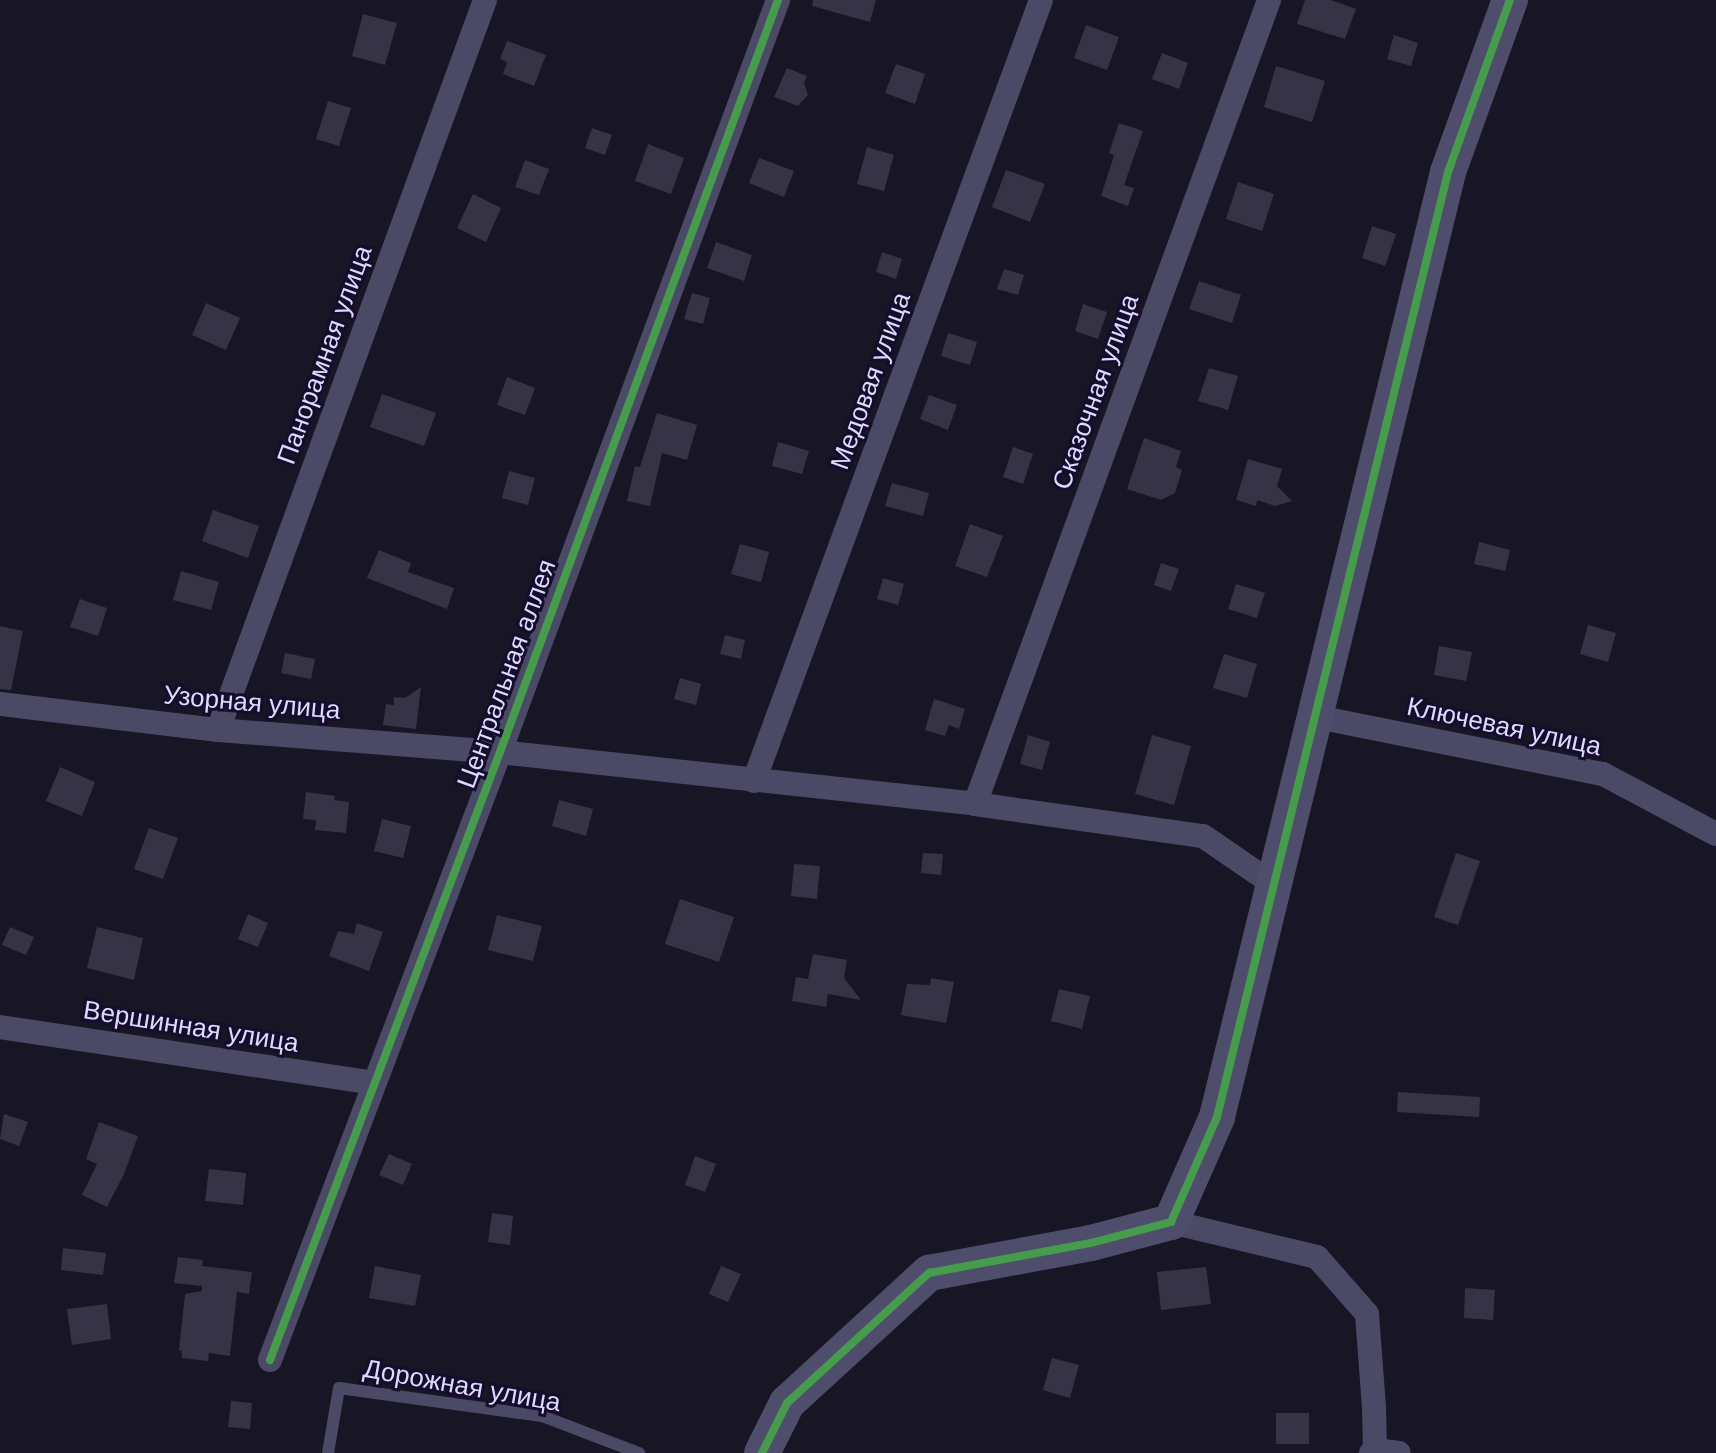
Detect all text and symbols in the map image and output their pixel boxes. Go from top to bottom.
street label: Панорамная улица [271,241,379,469]
street label: Медовая улица [824,288,918,474]
street label: Сказочная улица [1046,290,1146,494]
street label: Центральная аллея [451,555,563,793]
street label: Узорная улица [162,680,342,726]
street label: Ключевая улица [1404,691,1604,763]
street label: Вершинная улица [81,995,301,1059]
street label: Дорожная улица [361,1353,563,1419]

